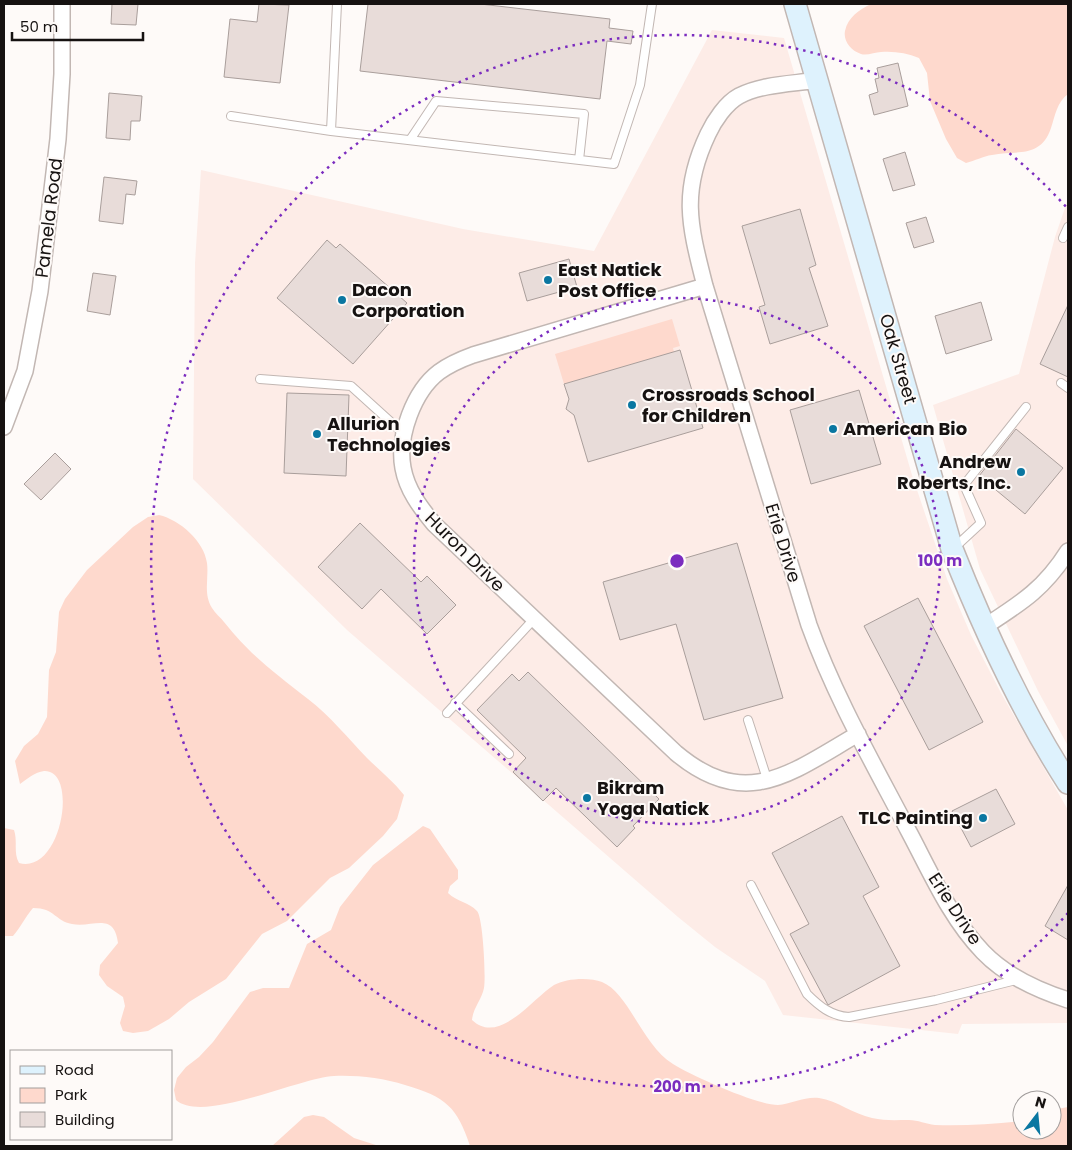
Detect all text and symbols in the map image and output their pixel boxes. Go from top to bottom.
scale bar [12,10,144,42]
text: 50 m [20,16,58,37]
street label: Pamela Road [29,157,68,279]
place label: East Natick Post Office [558,257,662,303]
marker: East Natick Post Office [542,274,554,286]
place label: Dacon Corporation [352,277,465,323]
marker: Dacon Corporation [336,294,348,306]
street label: Oak Street [874,311,923,407]
place label: Crossroads School for Children [642,382,815,428]
marker: Crossroads School for Children [626,399,638,411]
place label: Allurion Technologies [327,411,451,457]
place label: American Bio [843,416,967,441]
marker: American Bio [827,423,839,435]
marker: Allurion Technologies [311,428,323,440]
place label: Andrew Roberts, Inc. [897,449,1011,495]
marker: Andrew Roberts, Inc. [1015,466,1027,478]
street label: Erie Drive [760,500,807,585]
street label: Huron Drive [420,506,511,597]
text: 100 m [918,550,962,571]
centre of rings [668,552,686,570]
place label: Bikram Yoga Natick [597,775,710,821]
marker: Bikram Yoga Natick [581,792,593,804]
place label: TLC Painting [858,805,973,830]
marker: TLC Painting [977,812,989,824]
street label: Erie Drive [923,868,988,950]
legend [10,1050,172,1140]
text: Road [55,1059,94,1080]
text: 200 m [653,1076,701,1097]
text: Park [55,1084,87,1105]
north arrow [1012,1090,1062,1140]
text: N [1033,1091,1048,1114]
text: Building [55,1109,115,1130]

